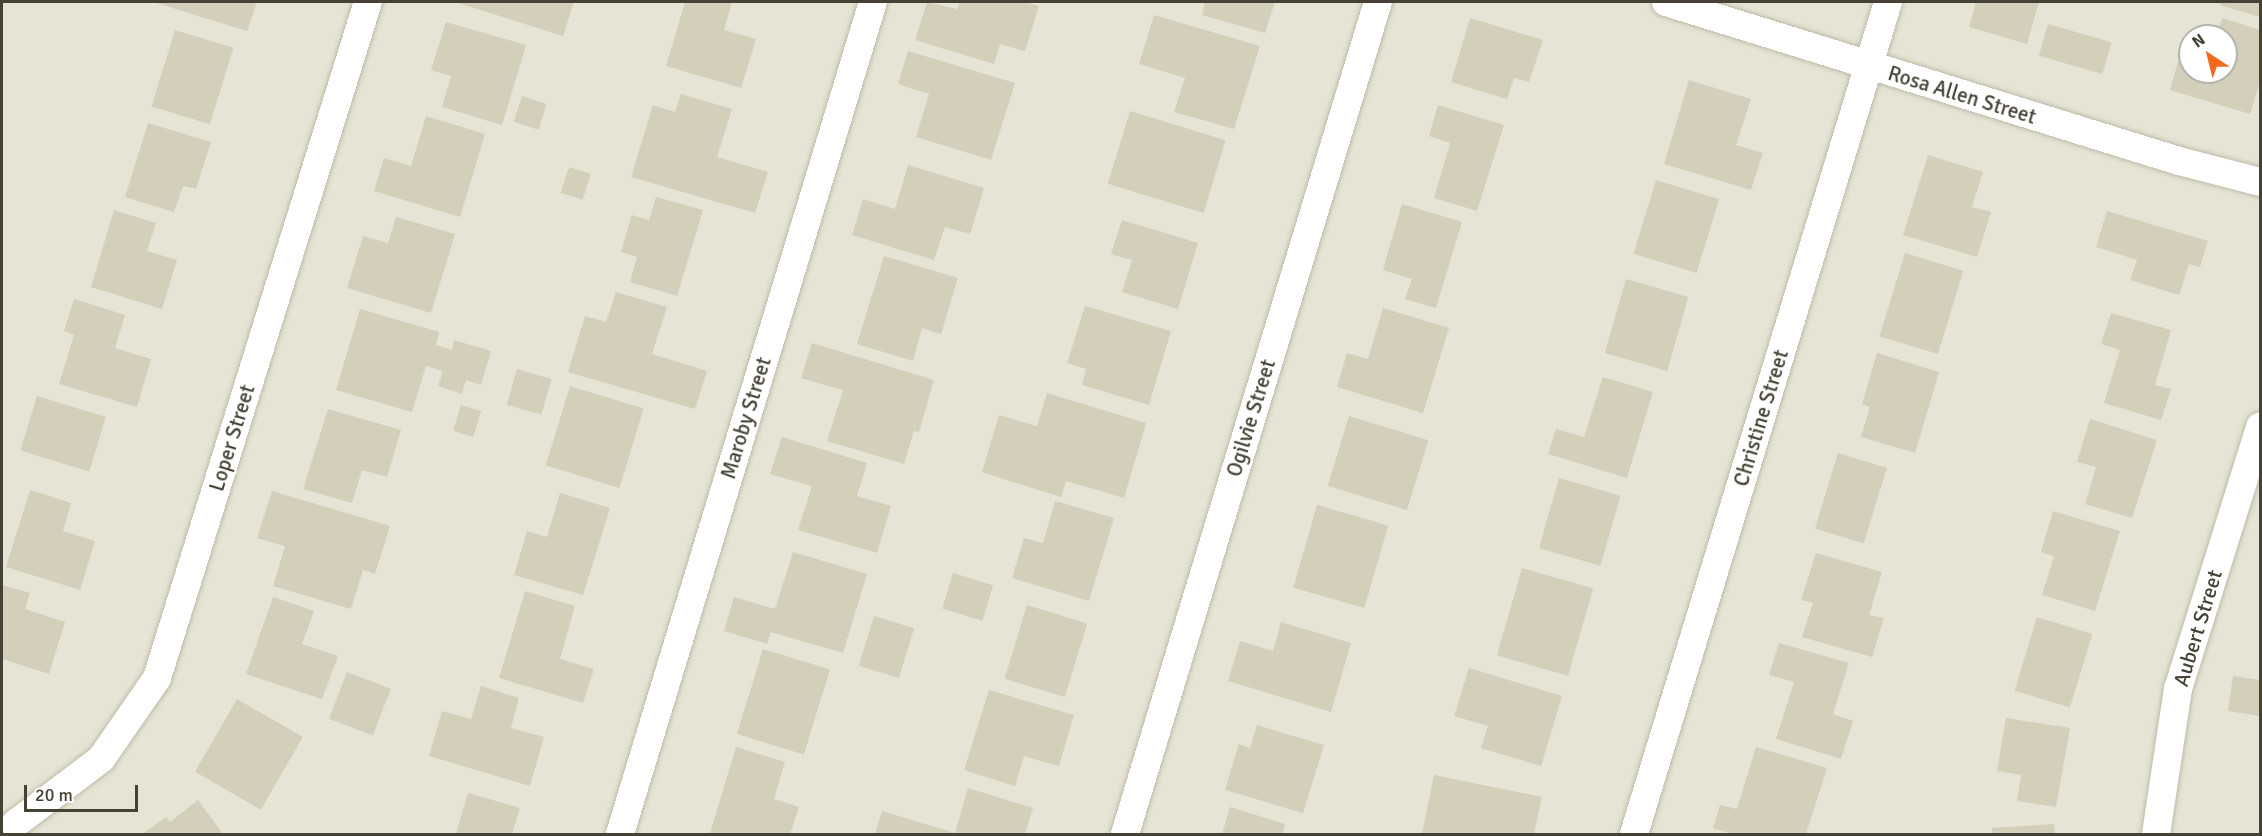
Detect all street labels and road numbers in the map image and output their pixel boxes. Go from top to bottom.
street label: Rosa Allen Street [1885,61,2039,129]
street label: Christine Street [1728,347,1794,489]
street label: Maroby Street [716,354,776,482]
street label: Ogilvie Street [1221,356,1281,480]
street label: Loper Street [204,382,260,494]
street label: Aubert Street [2168,567,2228,689]

